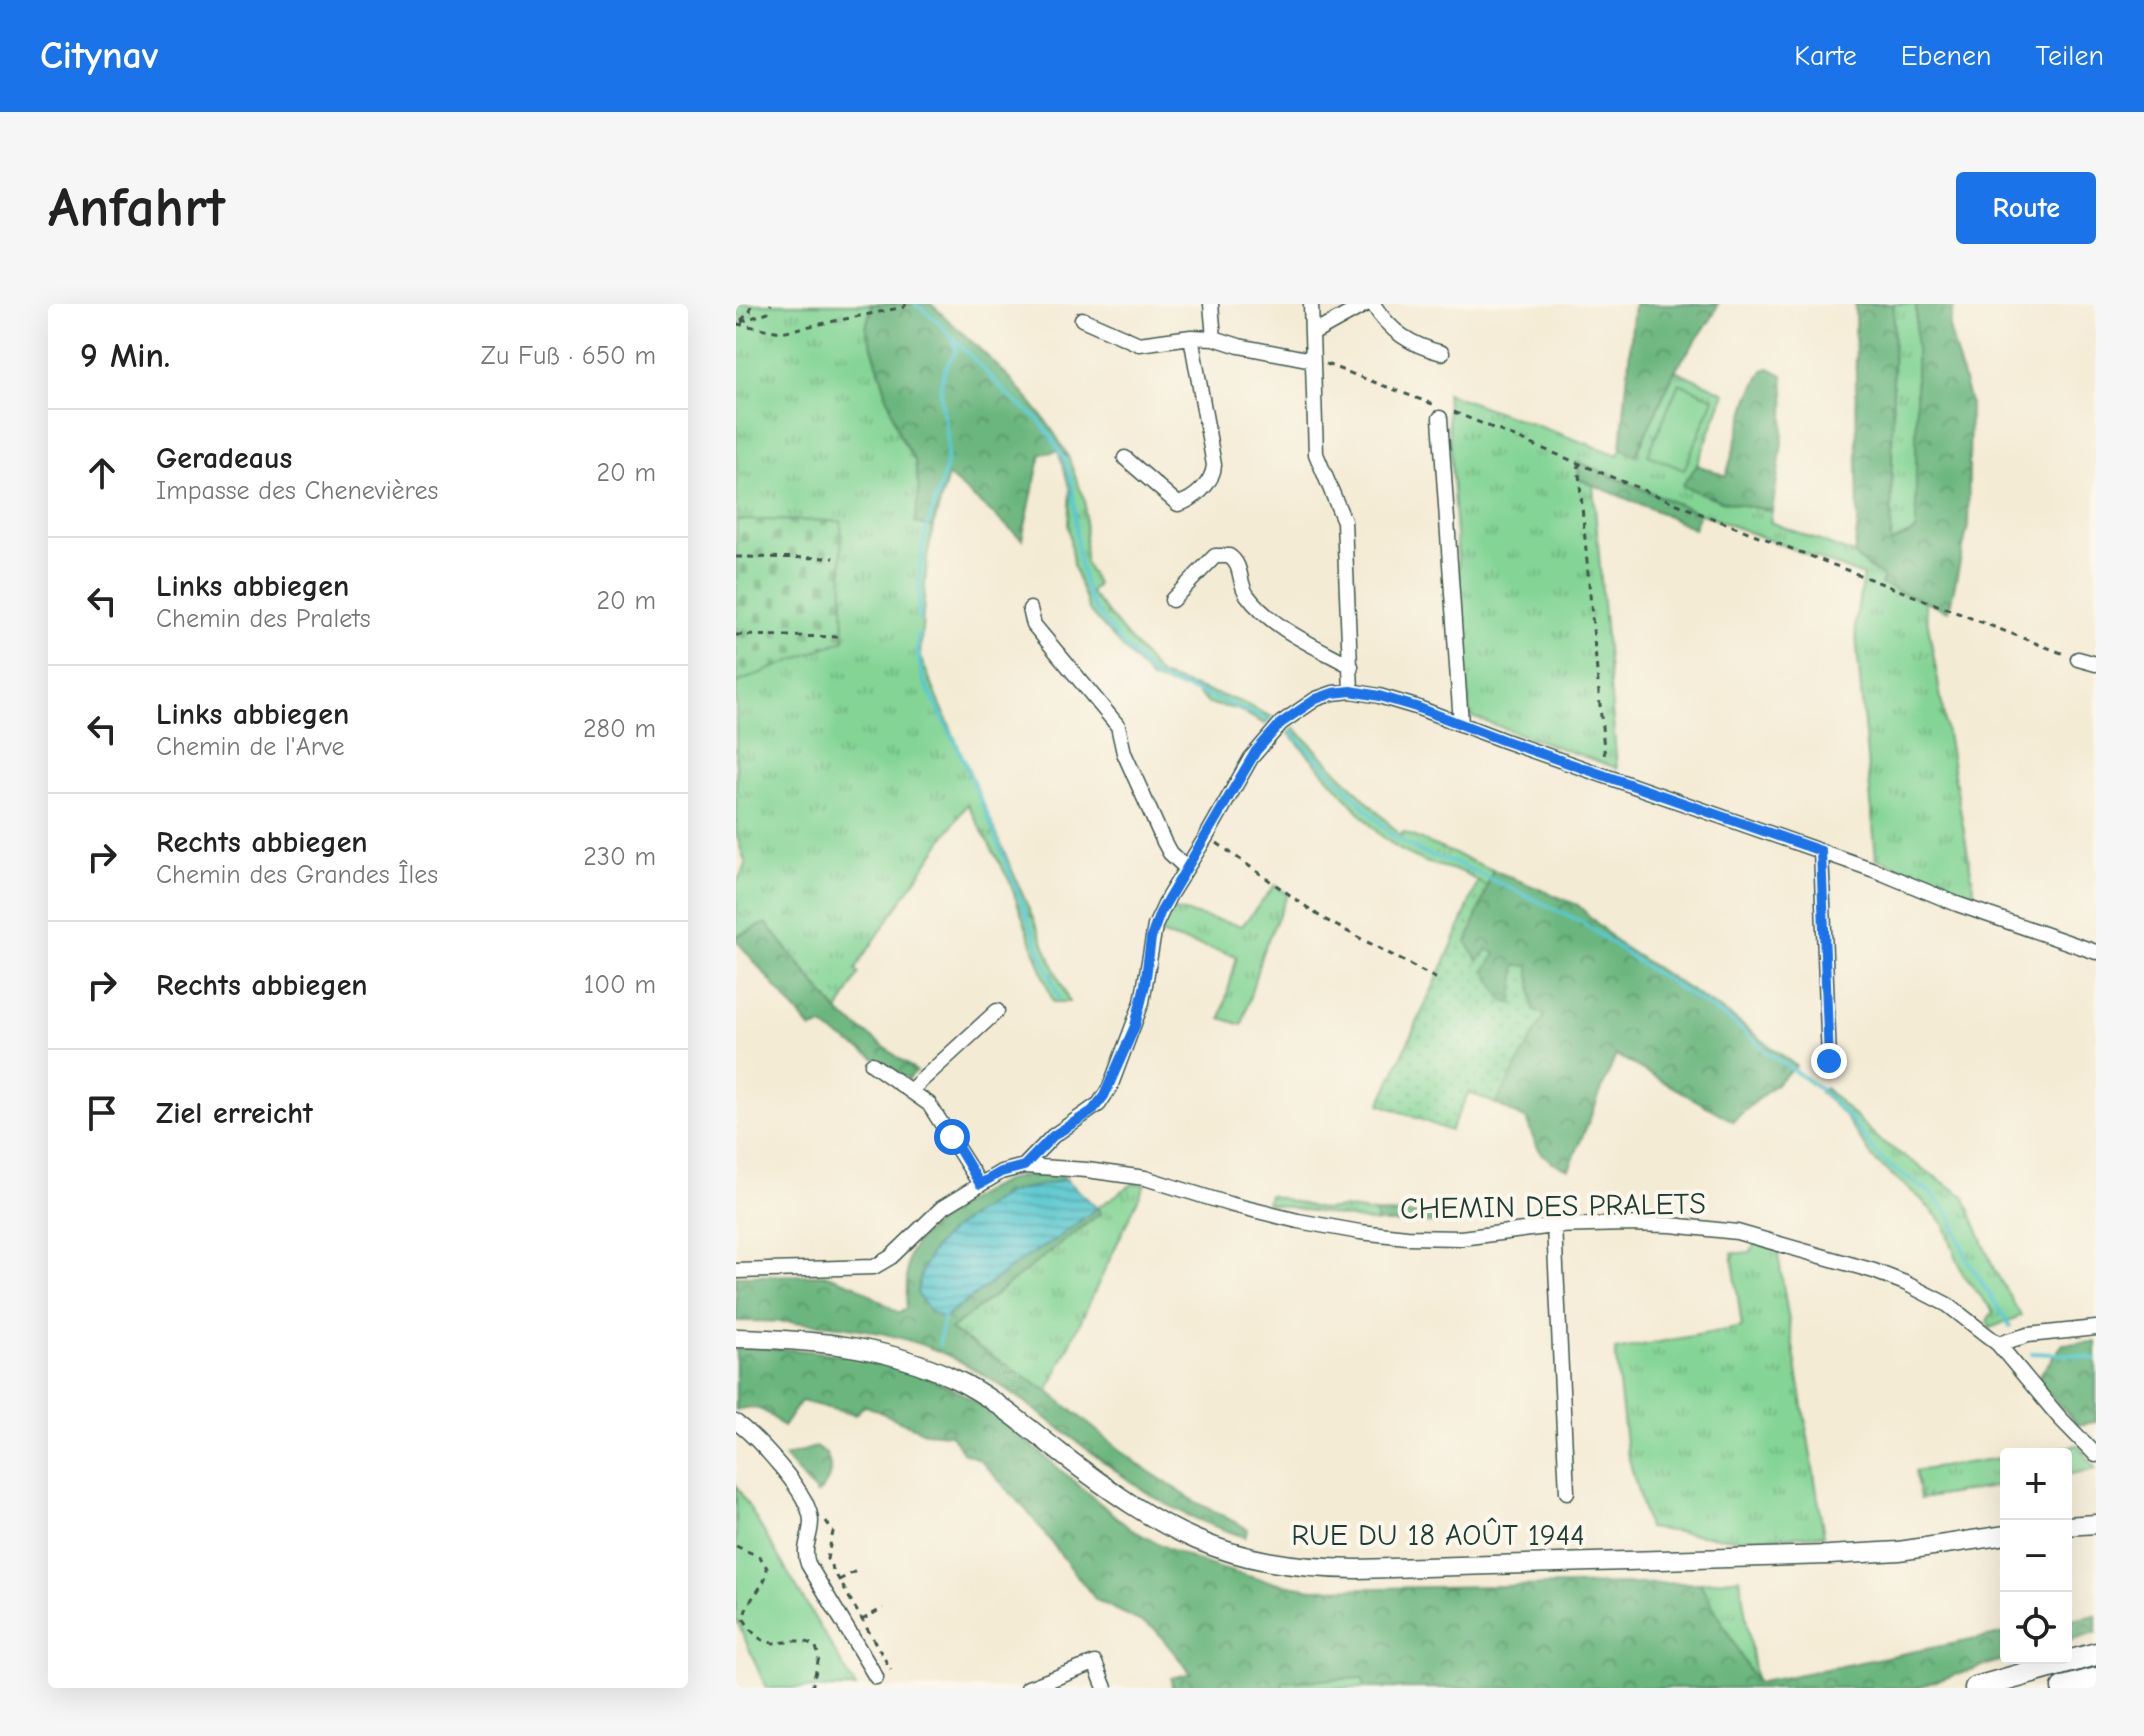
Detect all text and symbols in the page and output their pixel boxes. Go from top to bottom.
text: Citynav [40,34,158,78]
text: Karte [1794,40,1857,72]
text: Ebenen [1901,40,1992,72]
text: Teilen [2036,40,2104,72]
button: Route [1956,172,2096,244]
text: Anfahrt [48,176,225,240]
text: 9 Min. [80,336,170,376]
text: Zu Fuß · 650 m [481,341,656,371]
text: Geradeaus [156,441,292,476]
icon: ahead [80,451,124,495]
text: 20 m [596,458,656,488]
text: Impasse des Chenevières [156,476,438,506]
text: Links abbiegen [156,569,349,604]
icon: left [80,579,124,623]
text: 20 m [596,586,656,616]
text: Chemin des Pralets [156,604,370,634]
text: Links abbiegen [156,697,349,732]
icon: left [80,707,124,751]
text: 280 m [583,714,656,744]
text: Chemin de l'Arve [156,732,344,762]
text: Rechts abbiegen [156,825,368,860]
icon: right [80,835,124,879]
text: 230 m [583,842,656,872]
text: Chemin des Grandes Îles [156,860,438,890]
icon: right [80,963,124,1007]
text: Rechts abbiegen [156,968,368,1003]
text: 100 m [584,970,656,1000]
route end [1811,1043,1847,1079]
icon: arrive [80,1091,124,1135]
text: Ziel erreicht [156,1096,313,1131]
route start [934,1119,970,1155]
street label: CHEMIN DES PRALETS [1400,1186,1706,1227]
map controls [2000,1448,2072,1664]
button: + [2000,1448,2072,1520]
street label: RUE DU 18 AOÛT 1944 [1291,1517,1585,1553]
button: − [2000,1520,2072,1592]
button: locate [2000,1592,2072,1664]

